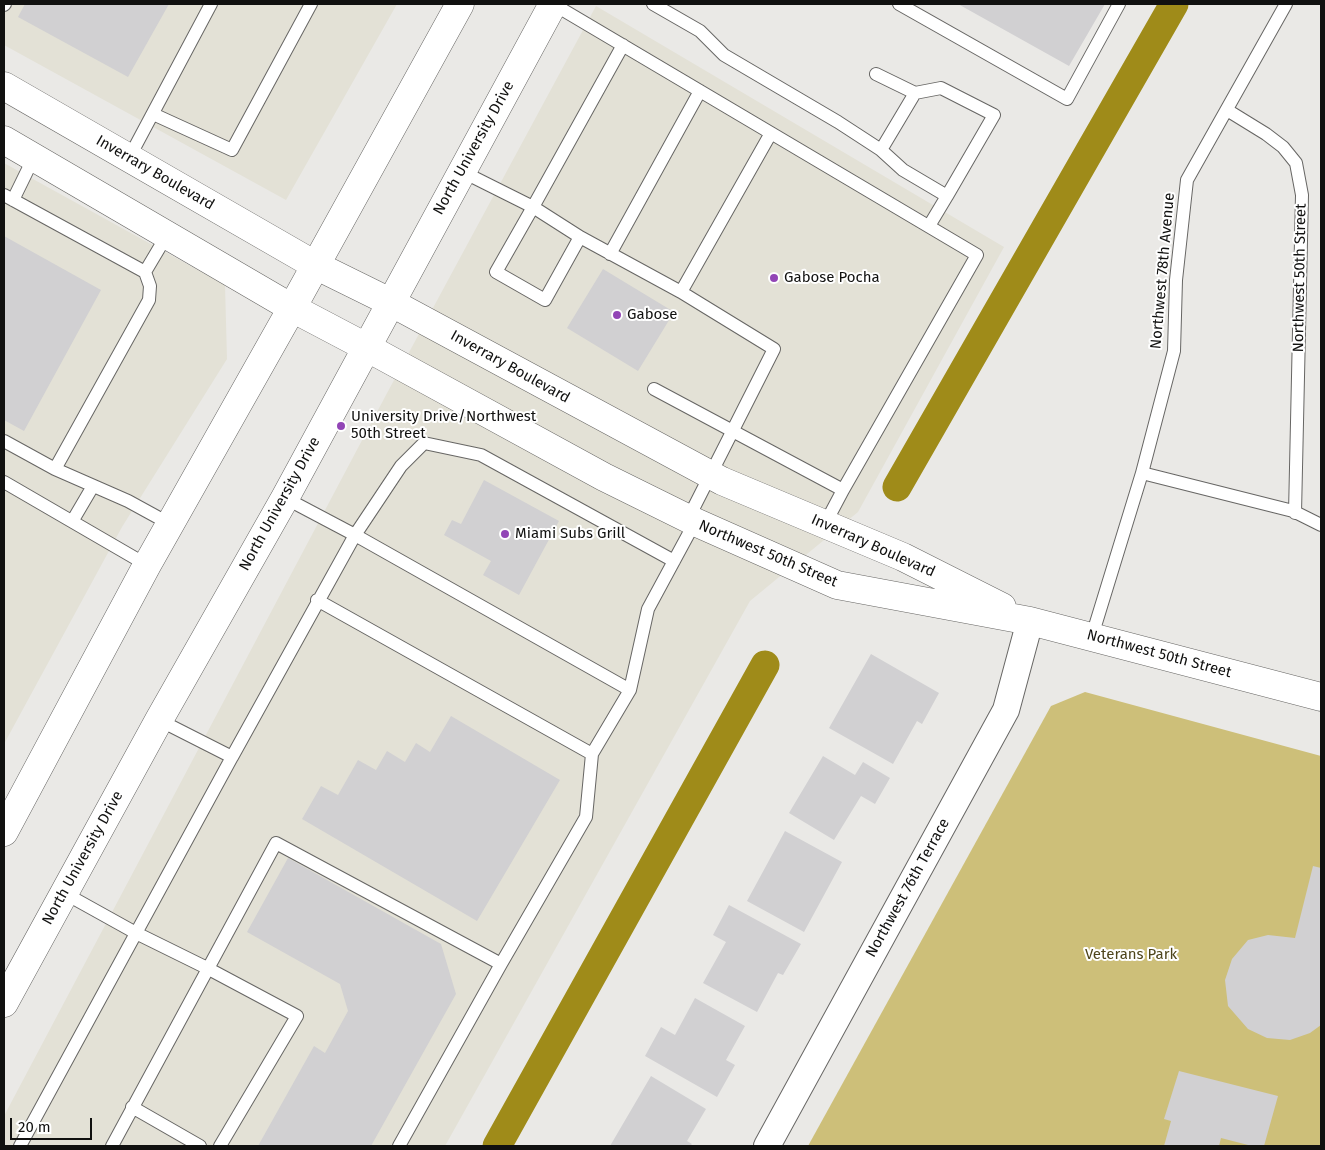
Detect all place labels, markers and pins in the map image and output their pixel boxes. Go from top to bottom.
place label: Gabose Pocha [784,269,880,287]
marker: Gabose Pocha [768,272,780,284]
place label: Gabose [627,306,677,324]
marker: Gabose [611,309,623,321]
place label: University Drive/Northwest 50th Street [351,408,536,443]
marker: University Drive/Northwest 50th Street [335,420,347,432]
place label: Miami Subs Grill [515,525,625,543]
marker: Miami Subs Grill [499,528,511,540]

